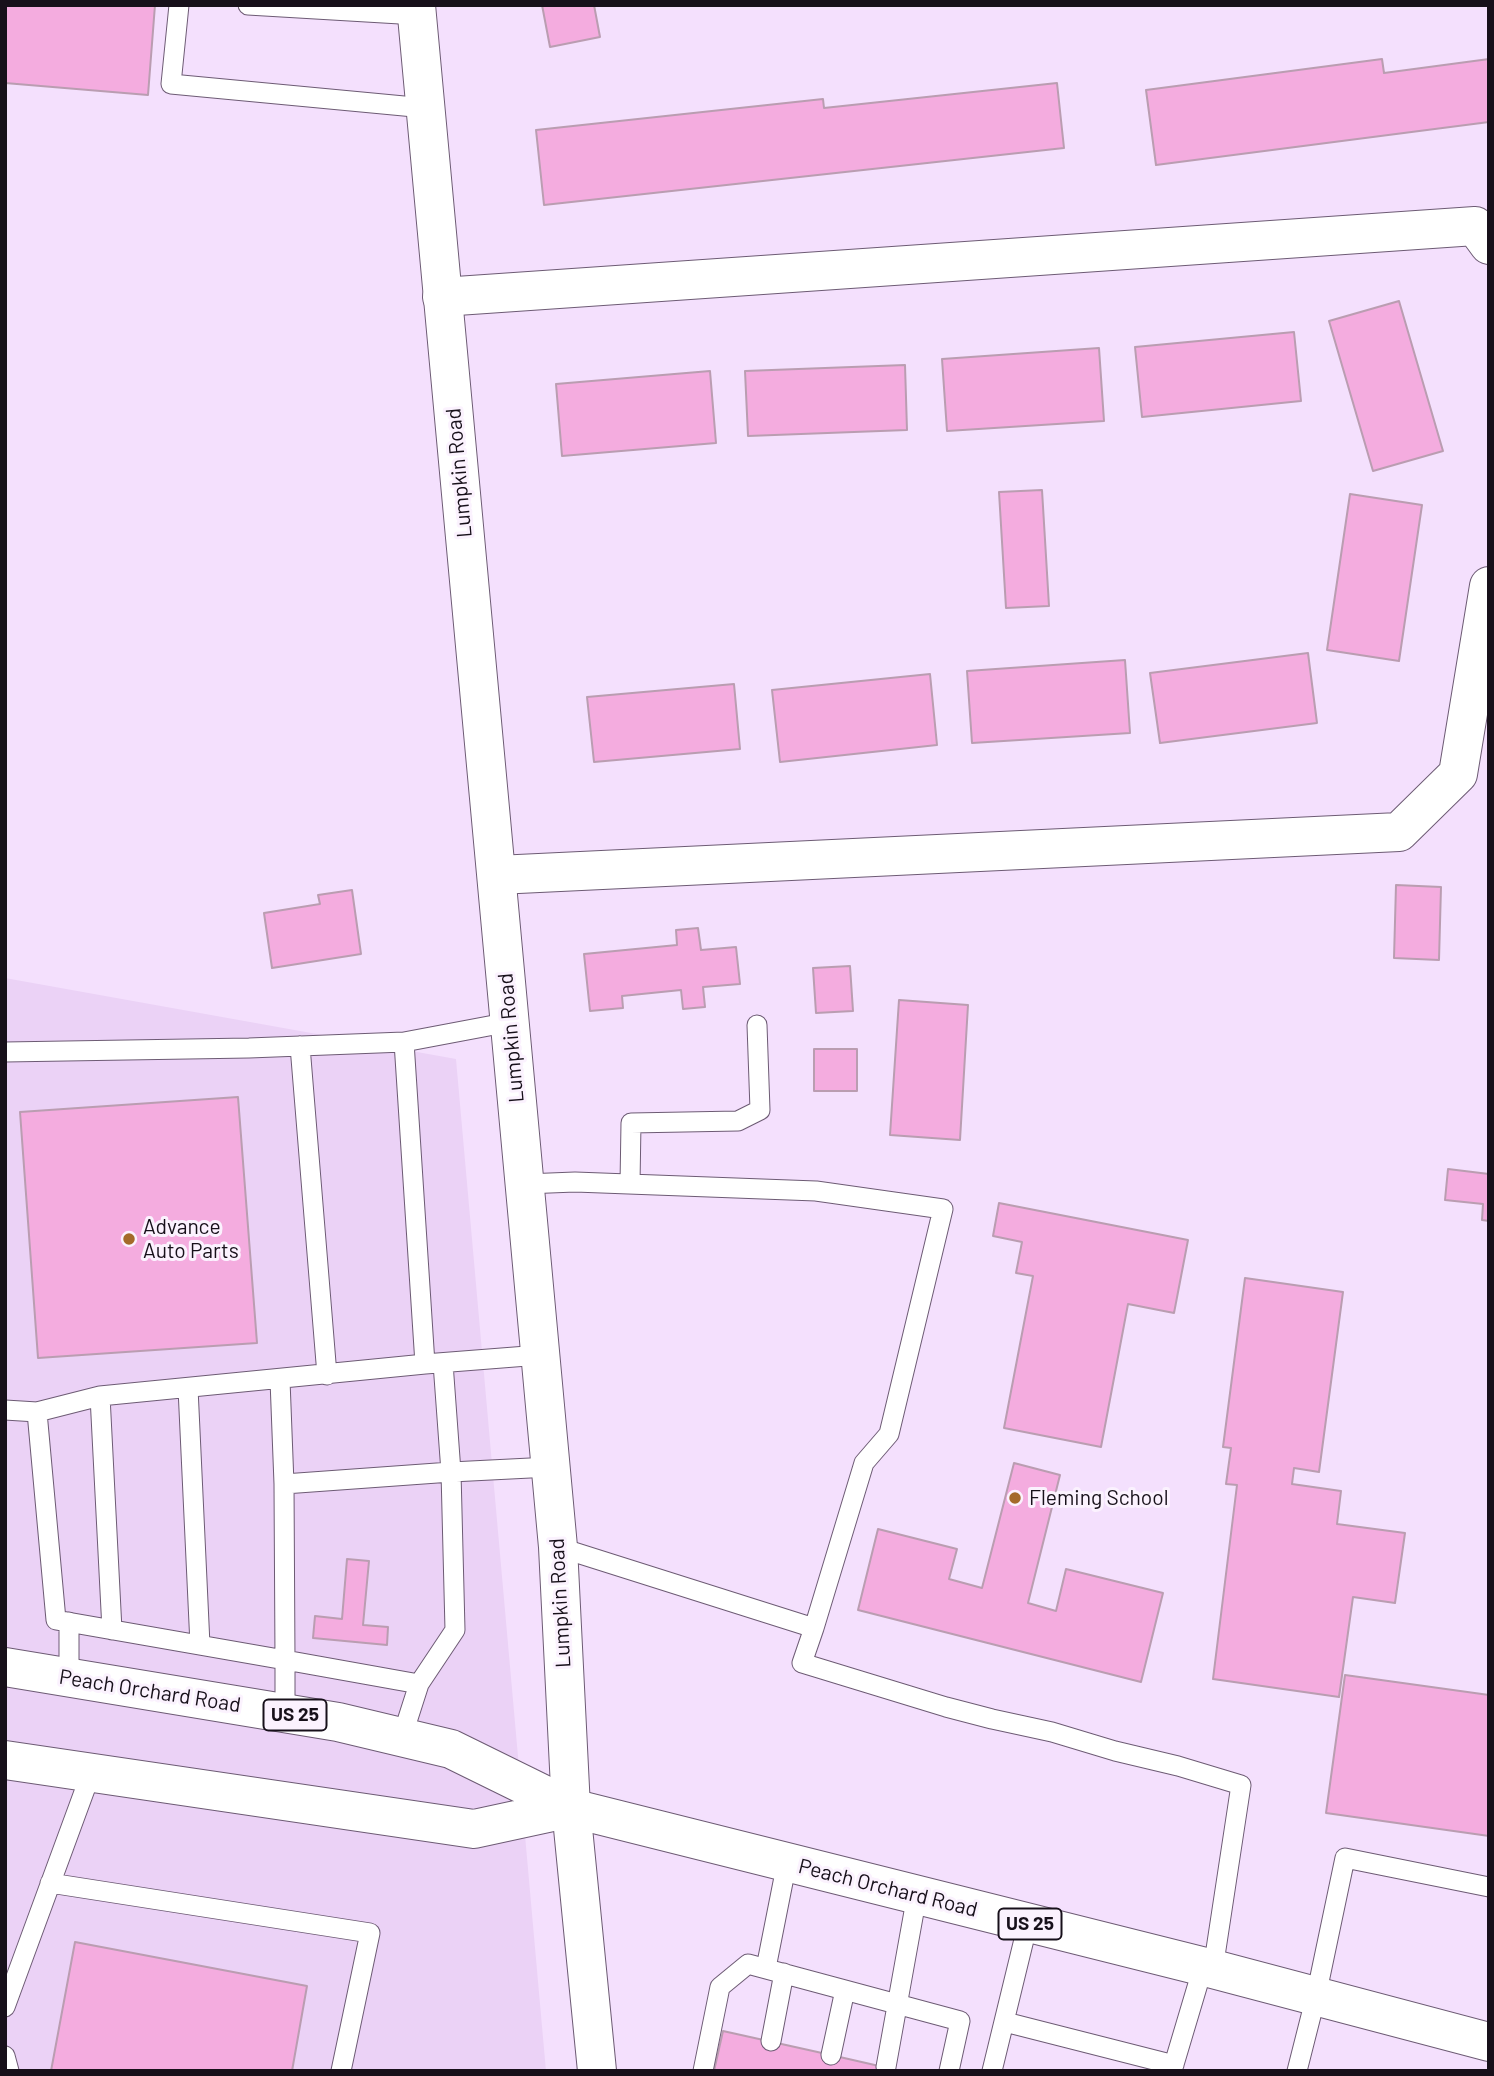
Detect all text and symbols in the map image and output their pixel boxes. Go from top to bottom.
street label: Lumpkin Road [441,407,477,539]
street label: Lumpkin Road [493,972,529,1104]
place label: Advance Auto Parts [143,1214,239,1264]
marker: Advance Auto Parts [121,1231,137,1247]
place label: Fleming School [1029,1485,1169,1511]
marker: Fleming School [1007,1490,1023,1506]
street label: Lumpkin Road [544,1537,576,1669]
street label: Peach Orchard Road [57,1664,243,1718]
road number: US 25 [264,1700,326,1730]
street label: Peach Orchard Road [796,1854,980,1922]
road number: US 25 [998,1908,1062,1940]

